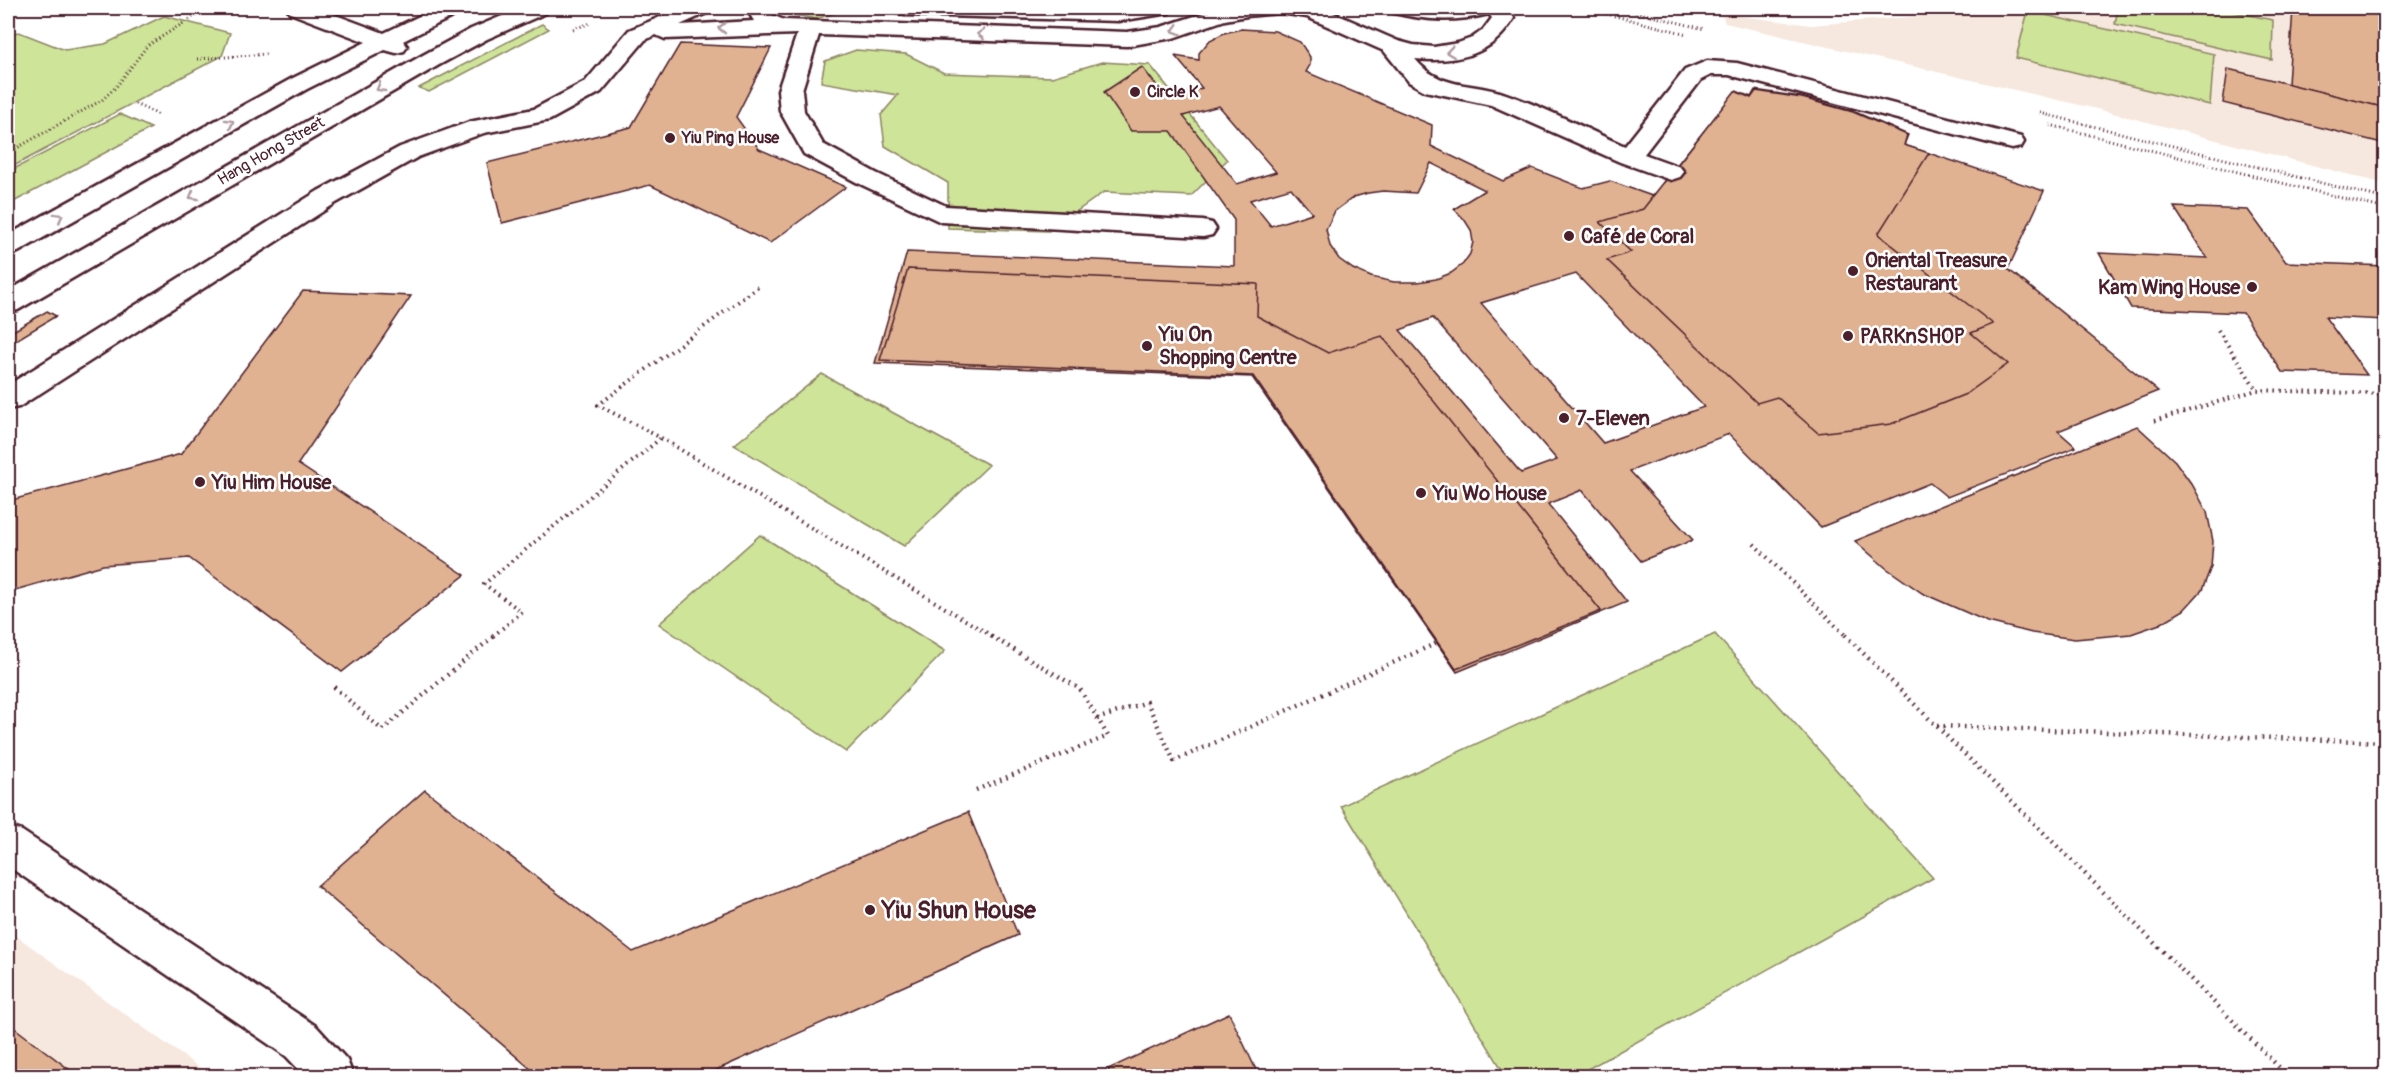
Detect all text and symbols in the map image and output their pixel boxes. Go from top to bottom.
one-way arrow [717,22,726,34]
one-way arrow [1171,23,1181,35]
one-way arrow [977,28,986,41]
one-way arrow [1445,45,1454,57]
one-way arrow [376,81,386,93]
place label: Circle K [1147,82,1199,102]
marker: Circle K [1128,85,1142,99]
street label: Hang Hong Street [214,112,329,190]
one-way arrow [223,119,234,130]
place label: Yiu Ping House [681,128,780,148]
marker: Yiu Ping House [663,131,677,145]
one-way arrow [189,189,199,200]
one-way arrow [53,213,63,224]
place label: Café de Coral [1581,224,1694,249]
marker: Café de Coral [1562,229,1576,243]
place label: Oriental Treasure Restaurant [1865,248,2008,296]
marker: Oriental Treasure Restaurant [1846,264,1860,278]
place label: Kam Wing House [2098,275,2241,300]
marker: Kam Wing House [2245,280,2259,294]
place label: Yiu On Shopping Centre [1158,322,1298,370]
place label: PARKnSHOP [1860,324,1965,349]
marker: PARKnSHOP [1841,329,1855,343]
marker: Yiu On Shopping Centre [1140,339,1154,353]
place label: 7-Eleven [1576,406,1650,431]
marker: 7-Eleven [1557,411,1571,425]
place label: Yiu Him House [211,470,332,495]
marker: Yiu Him House [193,475,207,489]
place label: Yiu Wo House [1432,481,1548,506]
marker: Yiu Wo House [1414,486,1428,500]
place label: Yiu Shun House [881,896,1037,925]
marker: Yiu Shun House [863,903,877,917]

